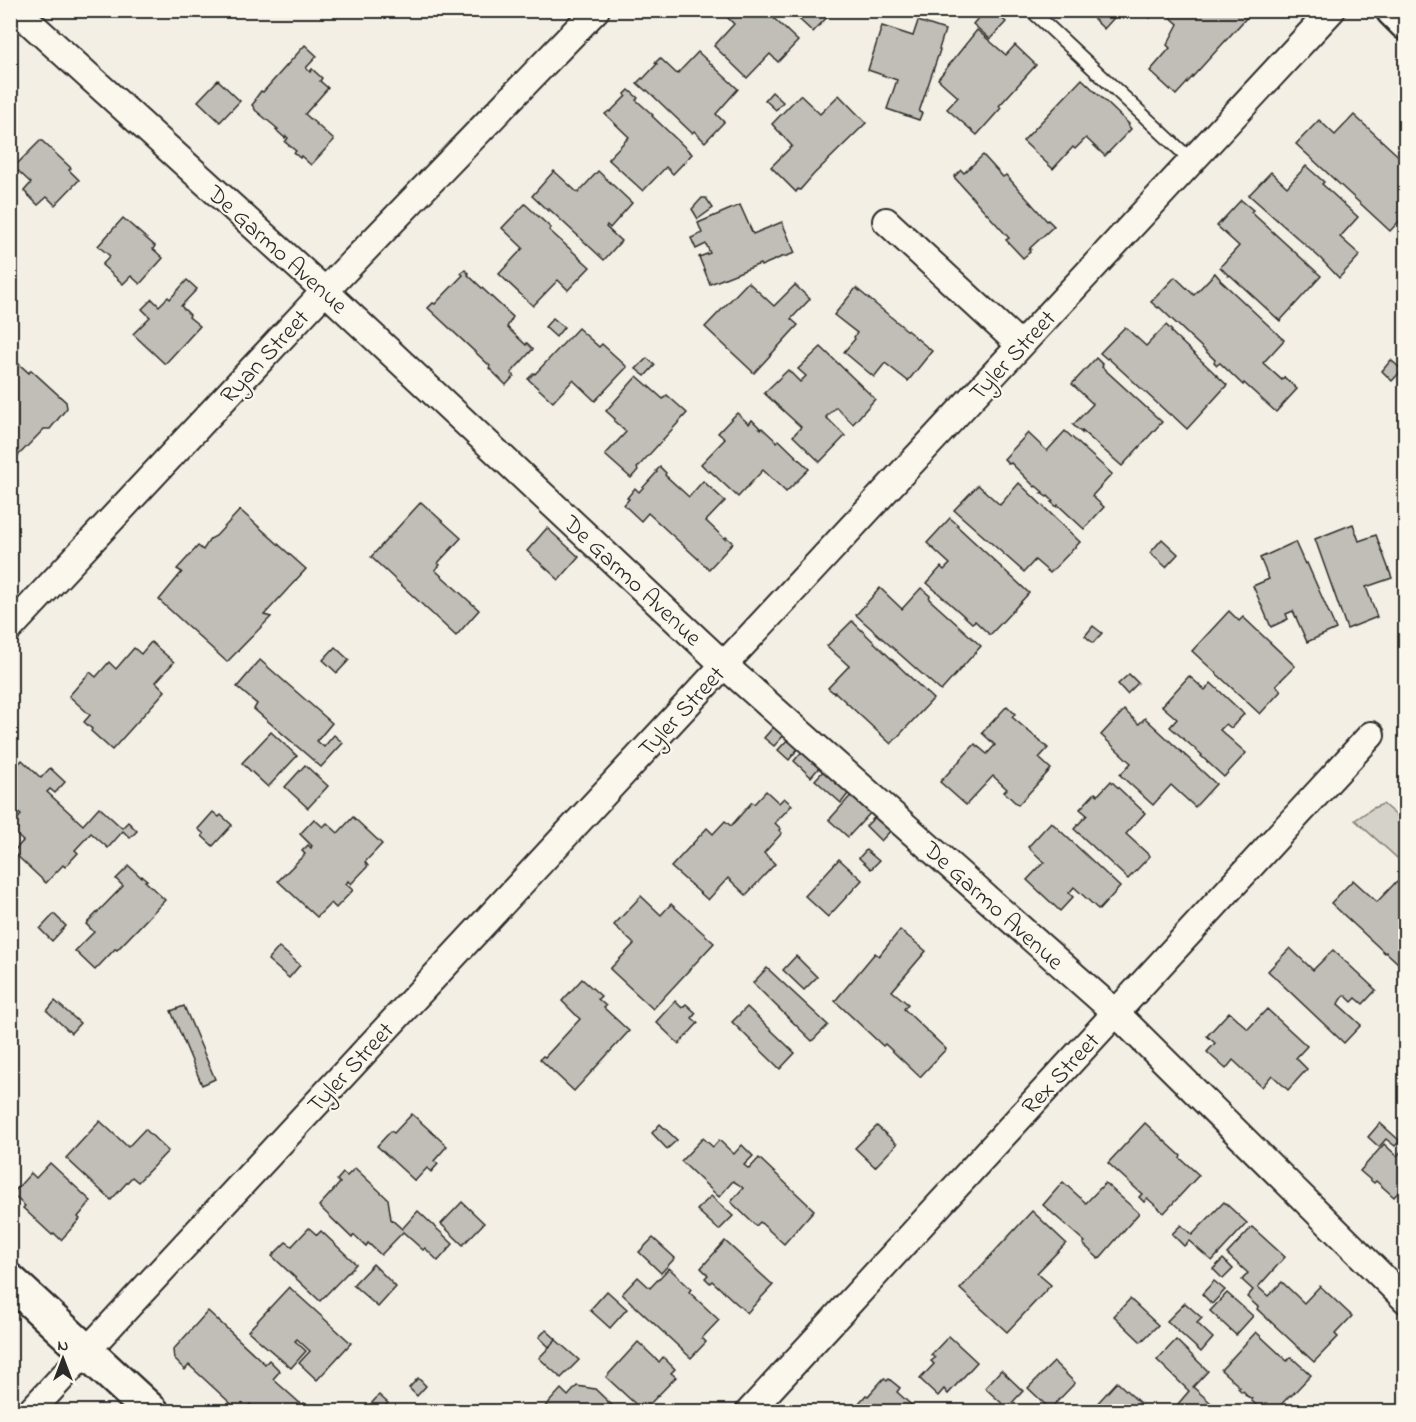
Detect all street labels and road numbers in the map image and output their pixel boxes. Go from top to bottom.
street label: De Garmo Avenue [197,177,355,324]
street label: Ryan Street [213,303,320,413]
street label: Tyler Street [962,303,1066,411]
street label: De Garmo Avenue [553,507,709,656]
street label: Tyler Street [631,659,735,767]
street label: De Garmo Avenue [913,833,1071,980]
street label: Tyler Street [300,1015,404,1123]
street label: Rex Street [1014,1026,1109,1124]

